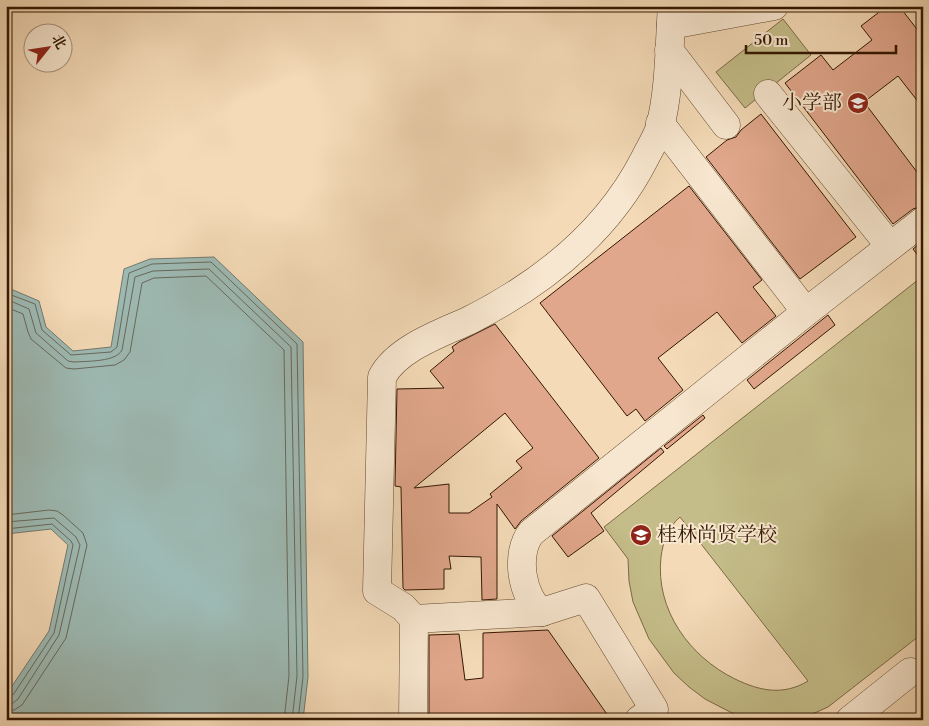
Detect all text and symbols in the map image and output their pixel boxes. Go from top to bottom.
north arrow [22,22,72,72]
scale bar [746,22,896,54]
text: 北 [47,31,70,53]
text: 50 m [754,31,788,50]
place label: 小学部 [782,91,842,116]
school or university icon: 小学部 [846,91,870,115]
school or university icon: 桂林尚贤学校 [629,523,653,547]
place label: 桂林尚贤学校 [657,523,777,548]

